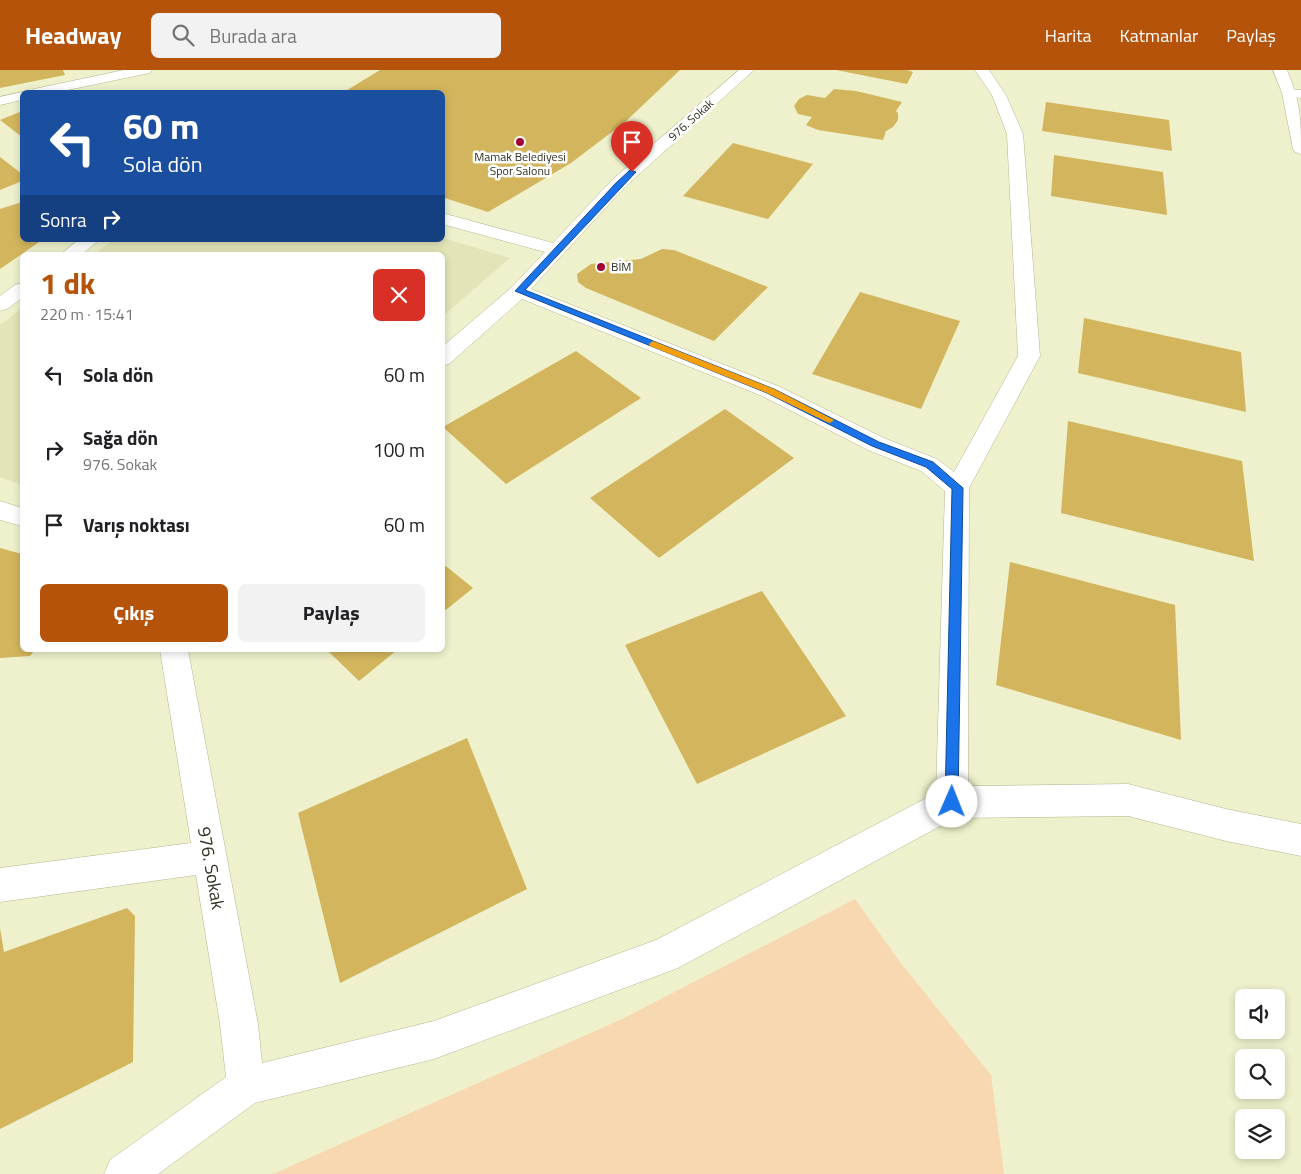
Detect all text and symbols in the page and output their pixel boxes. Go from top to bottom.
search box [151,13,501,58]
text: Headway [25,17,121,53]
icon: search [169,21,197,49]
text: Burada ara [209,21,297,50]
text: Harita [1045,22,1092,49]
text: Katmanlar [1120,22,1198,49]
text: Paylaş [1226,22,1276,49]
street label: 976. Sokak [664,94,718,145]
text: 60 m [123,99,199,153]
icon: left [40,110,105,175]
pin [611,121,653,172]
icon: arrive [618,128,646,156]
marker: Mamak Belediyesi Spor Salonu [514,136,526,148]
text: Sola dön [123,147,203,181]
place label: Mamak Belediyesi Spor Salonu [474,147,566,180]
text: Sonra [40,205,87,234]
icon: right [97,205,125,233]
place label: BİM [611,257,631,276]
text: 1 dk [40,260,95,306]
marker: BİM [595,261,607,273]
button: close [373,269,425,321]
text: 220 m · 15:41 [40,302,134,326]
text: Sola dön [83,360,154,389]
text: 60 m [384,360,425,389]
icon: left [40,361,68,389]
text: Sağa dön [83,423,158,452]
text: 100 m [373,435,425,464]
icon: right [40,436,68,464]
text: 976. Sokak [83,452,157,476]
text: Varış noktası [83,510,190,539]
text: 60 m [384,510,425,539]
icon: arrive [40,511,68,539]
button: Çıkış [40,584,228,642]
button: Paylaş [238,584,425,642]
position arrow [925,775,977,827]
street label: 976. Sokak [191,824,232,912]
map controls [1235,989,1285,1159]
button: sound [1235,989,1285,1039]
button: search [1235,1049,1285,1099]
button: layers [1235,1109,1285,1159]

